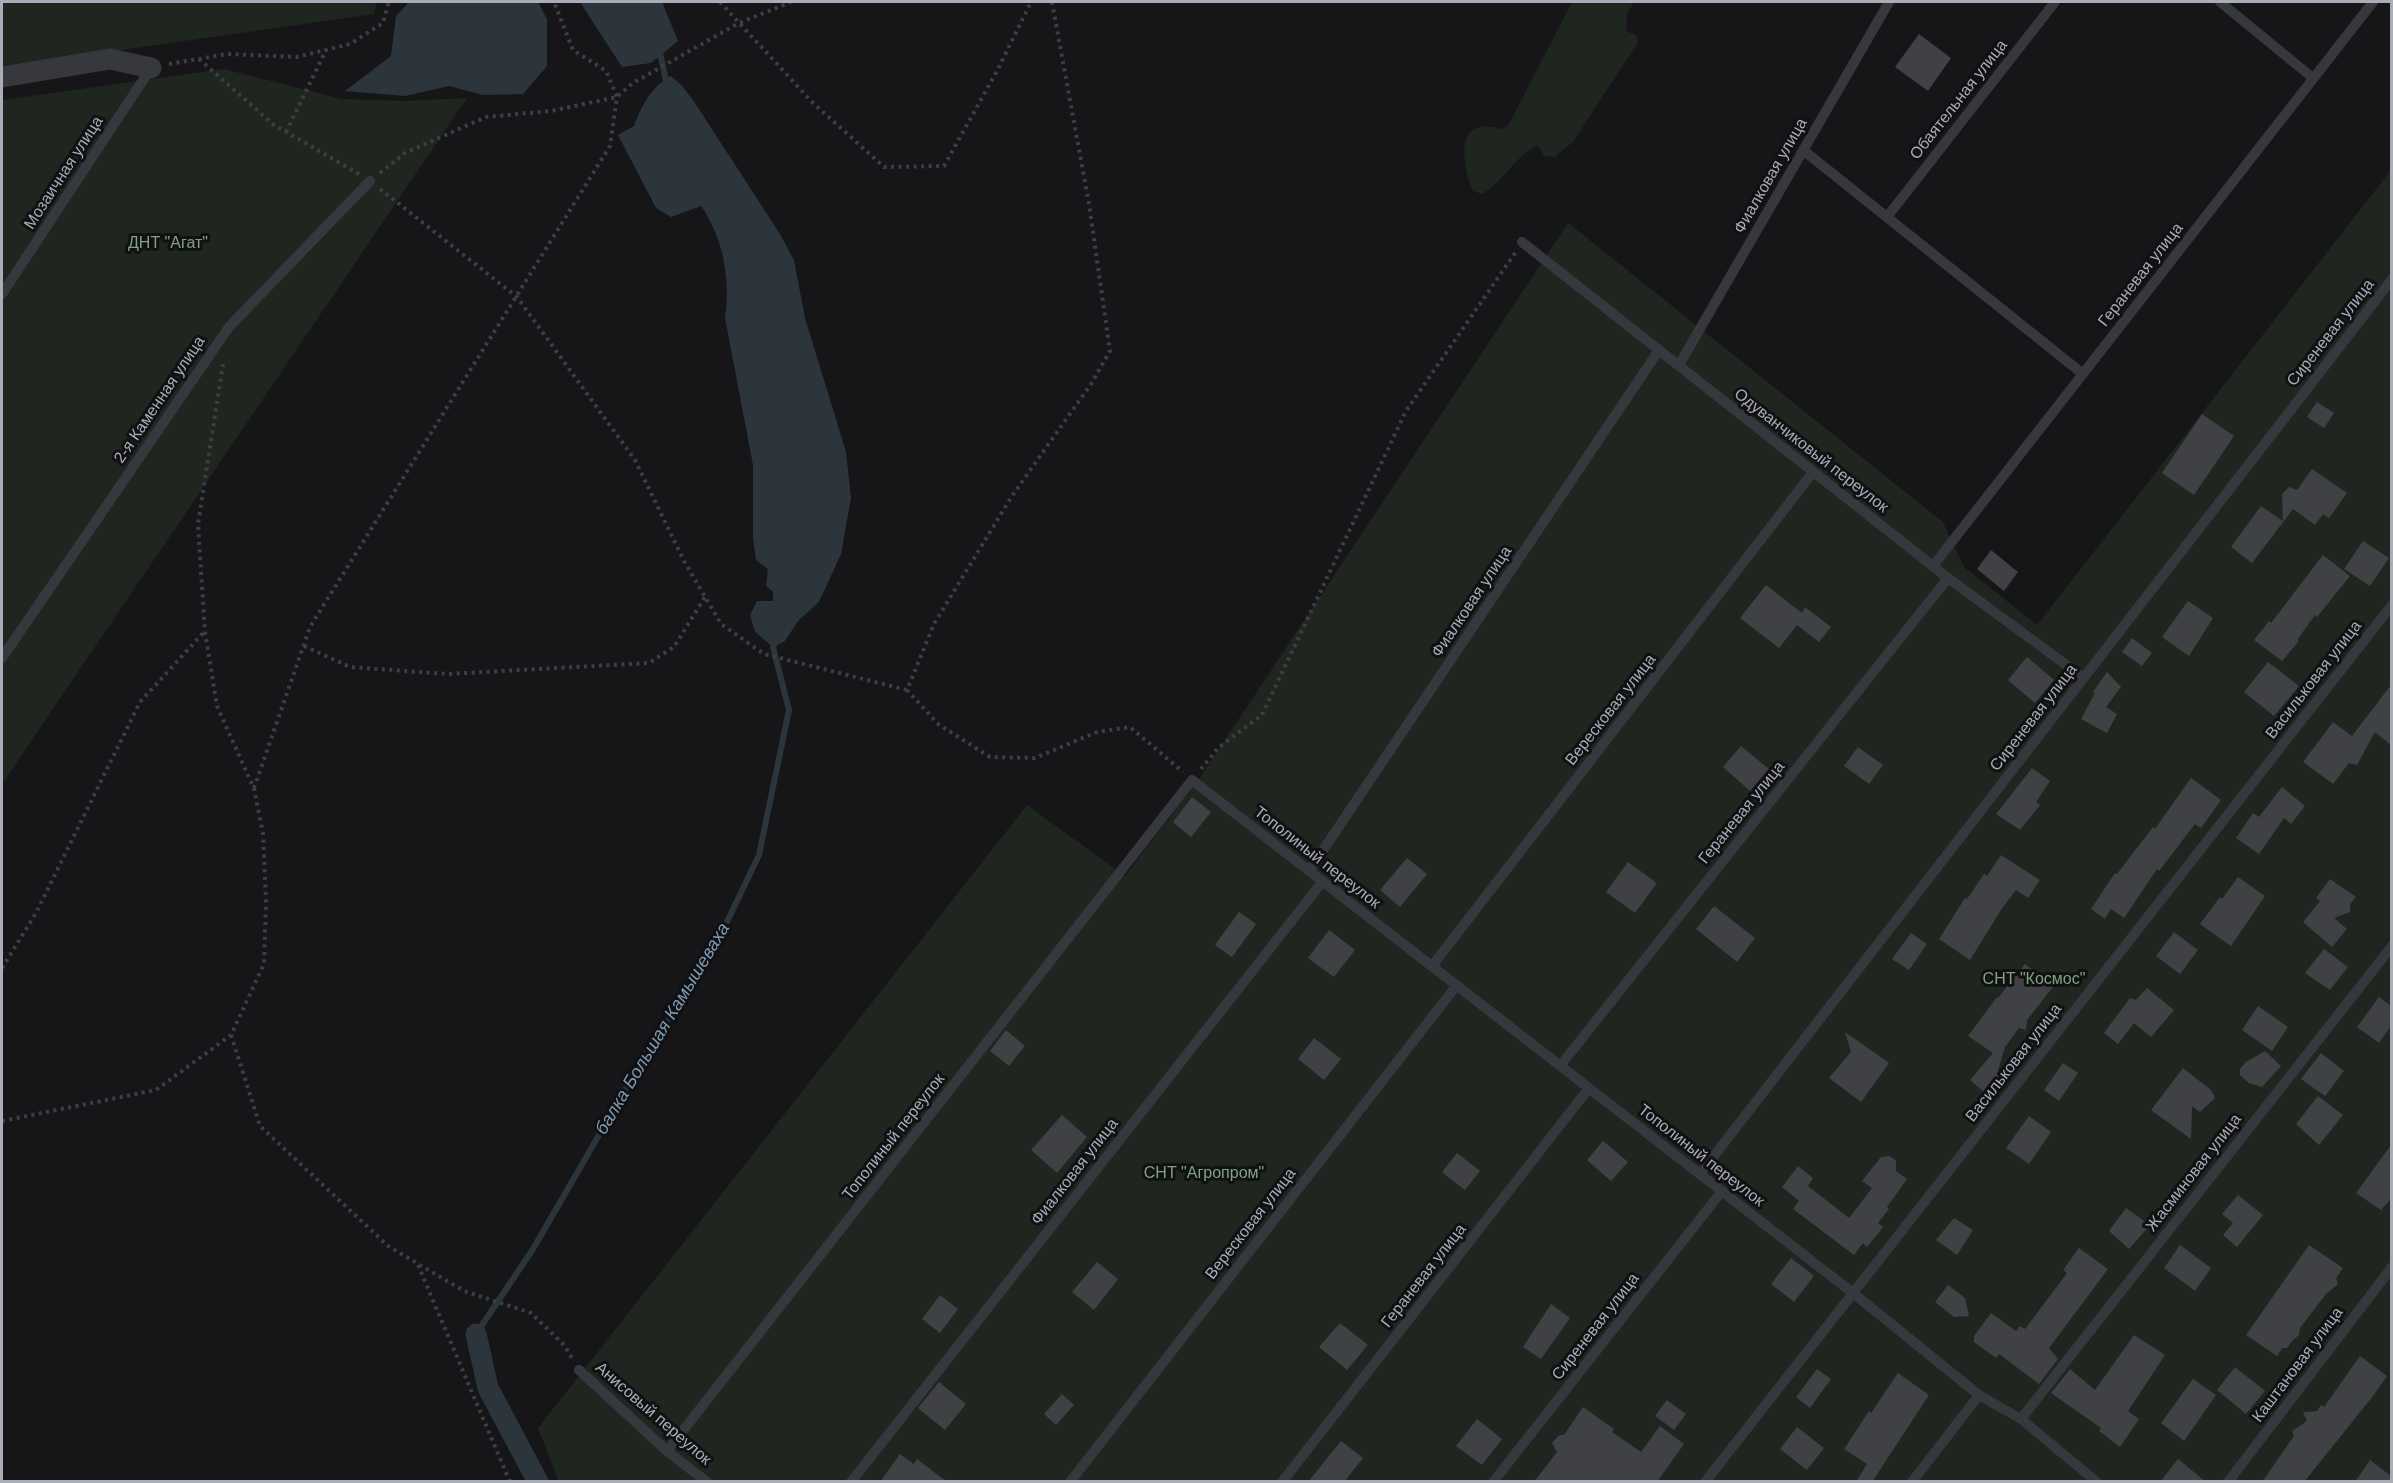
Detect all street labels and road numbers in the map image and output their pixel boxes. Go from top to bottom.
street label: Обаятельная улица [1906,36,2012,164]
street label: Мозаичная улица [20,113,108,233]
street label: Фиалковая улица [1730,115,1812,237]
street label: Гераневая улица [2095,219,2187,331]
street label: Сиреневая улица [2283,276,2379,390]
street label: 2-я Каменная улица [110,333,210,467]
street label: Одуванчиковый переулок [1730,385,1892,517]
street label: Фиалковая улица [1428,543,1516,661]
street label: Васильковая улица [2262,617,2366,743]
street label: Вересковая улица [1562,651,1660,769]
street label: Сиреневая улица [1986,661,2082,775]
street label: Гераневая улица [1695,758,1789,868]
street label: Тополиный переулок [1250,803,1384,913]
street label: Васильковая улица [1962,1000,2066,1126]
street label: Тополиный переулок [839,1070,949,1204]
street label: Тополиный переулок [1634,1101,1768,1211]
street label: Жасминовая улица [2142,1110,2246,1236]
street label: Фиалковая улица [1028,1115,1122,1229]
street label: Вересковая улица [1202,1165,1300,1283]
street label: Гераневая улица [1378,1220,1470,1332]
street label: Сиреневая улица [1548,1270,1644,1384]
street label: Каштановая улица [2248,1304,2348,1426]
street label: Анисовый переулок [591,1358,715,1470]

